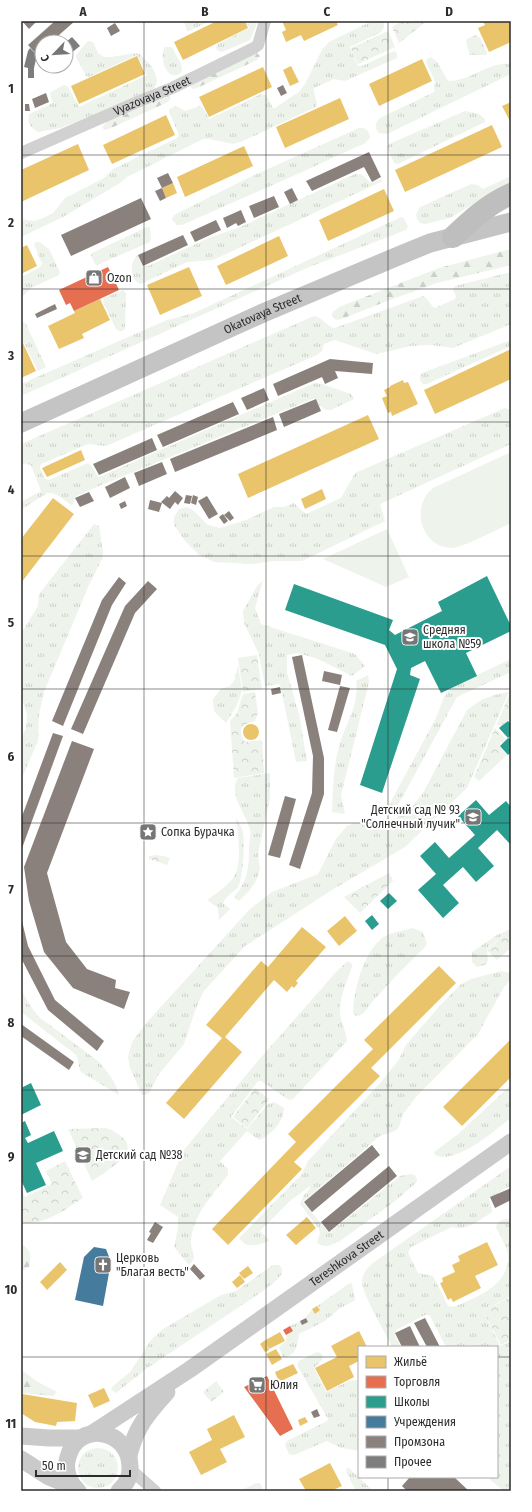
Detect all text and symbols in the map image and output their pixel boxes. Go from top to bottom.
text: A [78,4,87,19]
text: B [201,4,209,19]
text: C [324,4,331,19]
text: D [445,4,453,19]
north arrow [34,34,74,74]
text: С [38,52,52,63]
street label: Vyazovaya Street [111,73,193,119]
text: 1 [8,81,14,96]
text: 2 [7,215,14,230]
shop icon: Ozon [84,268,104,288]
place label: Ozon [107,271,132,285]
street label: Okatovaya Street [221,291,303,337]
text: 3 [7,348,14,363]
text: 4 [8,482,15,497]
text: 5 [8,615,14,630]
place label: Средняя школа №59 [423,623,482,651]
school or university icon: Средняя школа №59 [400,627,420,647]
text: 6 [8,749,15,764]
place label: Детский сад № 93 "Солнечный лучик" [361,803,460,831]
school or university icon: Детский сад № 93 "Солнечный лучик" [463,807,483,827]
place icon: Сопка Бурачка [138,822,158,842]
place label: Сопка Бурачка [161,825,235,839]
text: 7 [8,882,14,897]
text: 8 [8,1015,15,1030]
school or university icon: Детский сад №38 [73,1145,93,1165]
place label: Детский сад №38 [95,1148,183,1162]
text: 9 [8,1149,15,1164]
street label: Tereshkova Street [307,1228,386,1289]
place label: Церковь "Благая весть" [116,1251,189,1279]
church icon: Церковь "Благая весть" [93,1255,113,1275]
text: 10 [5,1282,17,1297]
legend [358,1346,498,1478]
text: Жильё [394,1355,427,1369]
supermarket icon: Юлия [247,1375,267,1395]
text: Торговля [394,1375,440,1389]
place label: Юлия [270,1378,298,1392]
text: Школы [394,1395,430,1409]
text: Учреждения [393,1415,456,1429]
text: 11 [6,1416,16,1431]
text: Промзона [394,1435,445,1449]
scale bar [36,1452,130,1478]
text: Прочее [394,1455,432,1469]
text: 50 m [42,1459,66,1473]

